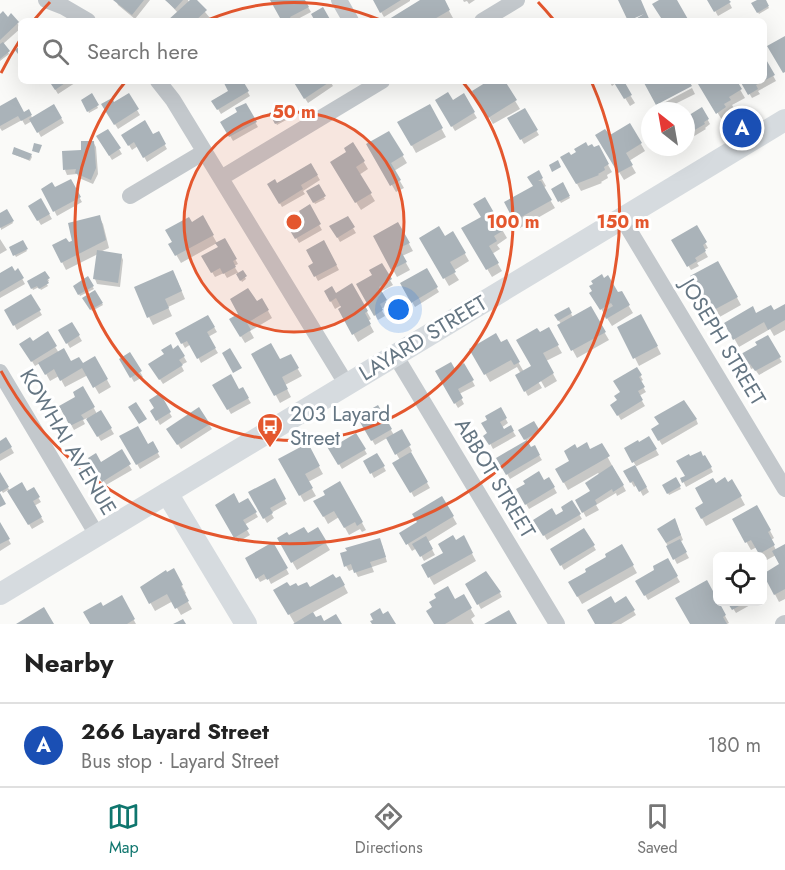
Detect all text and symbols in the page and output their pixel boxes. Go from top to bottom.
search box [18,18,767,84]
icon: search [39,35,72,68]
text: Search here [87,35,198,67]
text: 50 m [272,99,316,125]
north arrow [641,102,695,156]
pin: A [722,106,762,150]
text: 100 m [486,209,540,235]
text: 150 m [597,209,649,235]
centre of rings [284,212,304,232]
street label: JOSEPH STREET [672,270,773,411]
street label: LAYARD STREET [353,288,493,388]
your location [384,295,413,324]
street label: KOWHAI AVENUE [12,363,124,521]
place label: 203 Layard Street [290,399,390,453]
bus stop icon: 203 Layard Street [255,411,285,449]
street label: ABBOT STREET [447,412,543,544]
map controls [713,552,767,606]
button: locate [713,552,767,606]
text: Nearby [24,644,113,682]
text: 266 Layard Street [81,715,269,747]
text: A [36,731,51,760]
text: 180 m [707,731,761,760]
text: Bus stop · Layard Street [81,747,279,776]
tab: Map [107,800,140,859]
tab: Directions [355,800,423,859]
tab: Saved [637,800,678,859]

